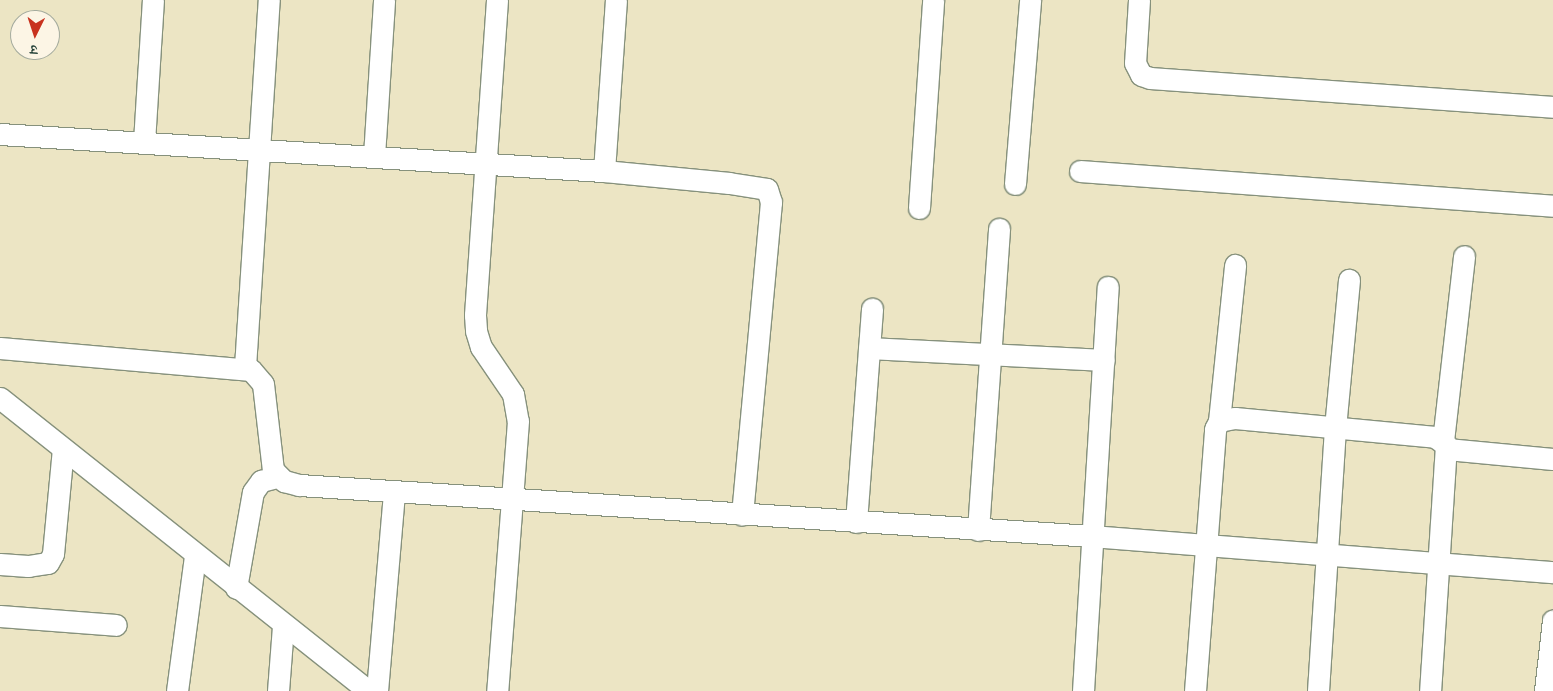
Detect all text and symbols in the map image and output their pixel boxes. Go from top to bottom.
north arrow [10,10,60,60]
text: उ [30,40,38,58]

